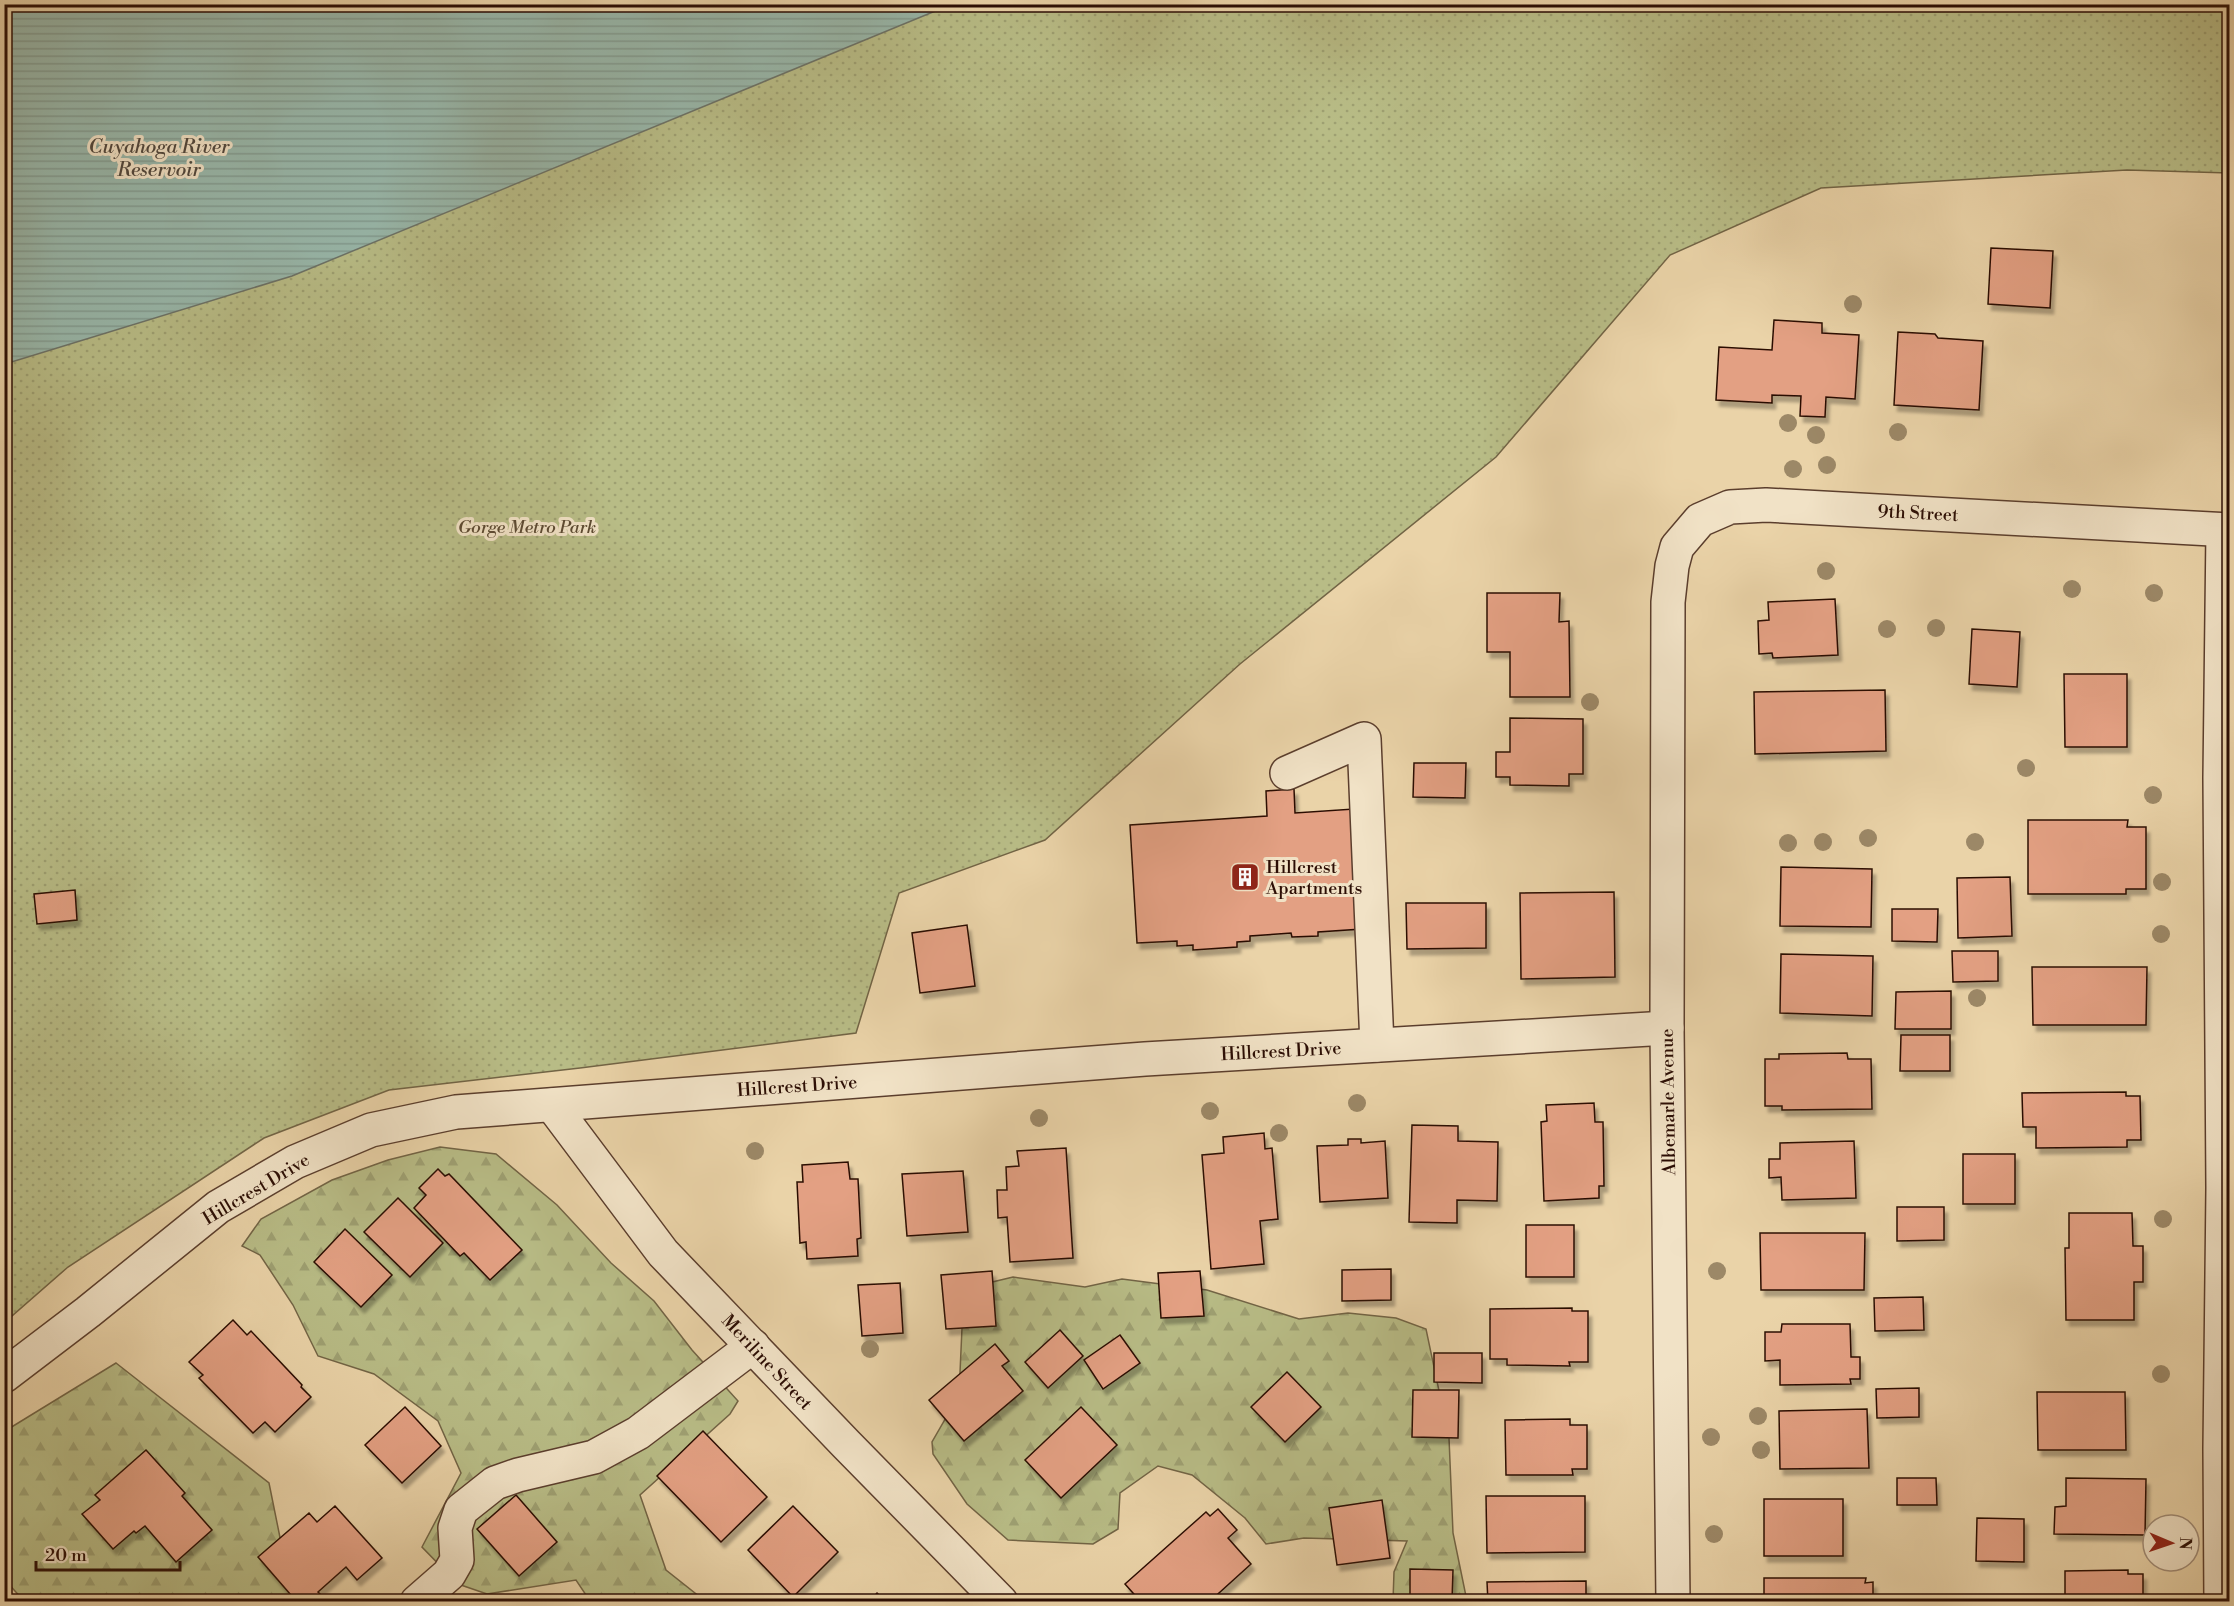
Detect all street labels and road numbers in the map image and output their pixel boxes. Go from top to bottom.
street label: 9th Street [1877,500,1960,527]
street label: Albemarle Avenue [1656,1028,1681,1177]
street label: Hillcrest Drive [1220,1037,1342,1066]
street label: Hillcrest Drive [736,1071,858,1102]
street label: Hillcrest Drive [199,1148,314,1230]
street label: Meriline Street [716,1310,817,1416]

